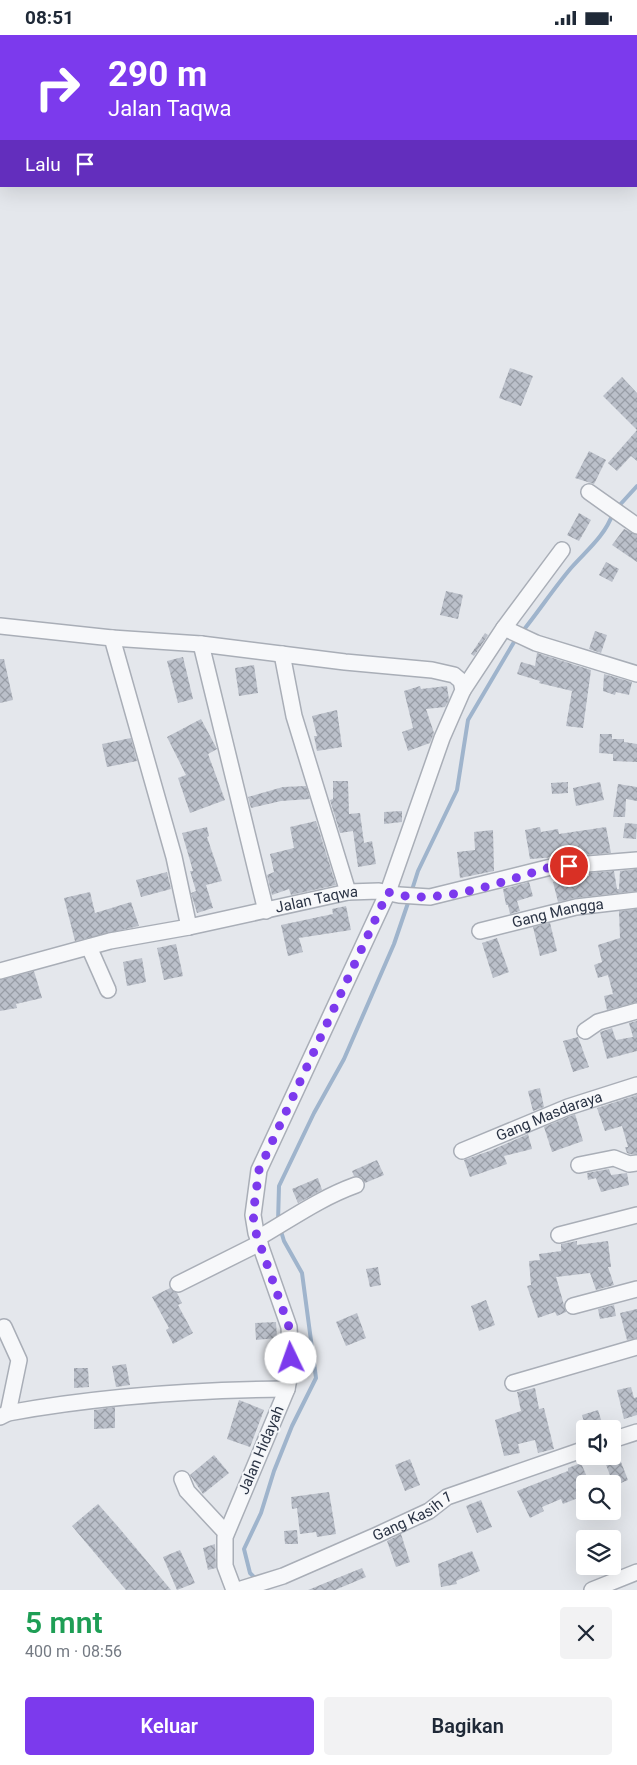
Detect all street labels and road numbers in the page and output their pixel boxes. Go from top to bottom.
street label: Jalan Taqwa [274,883,358,917]
street label: Gang Mangga [510,895,605,932]
street label: Gang Masdaraya [493,1088,605,1145]
street label: Jalan Hidayah [234,1403,288,1497]
street label: Gang Kasih 1 [370,1487,454,1545]

